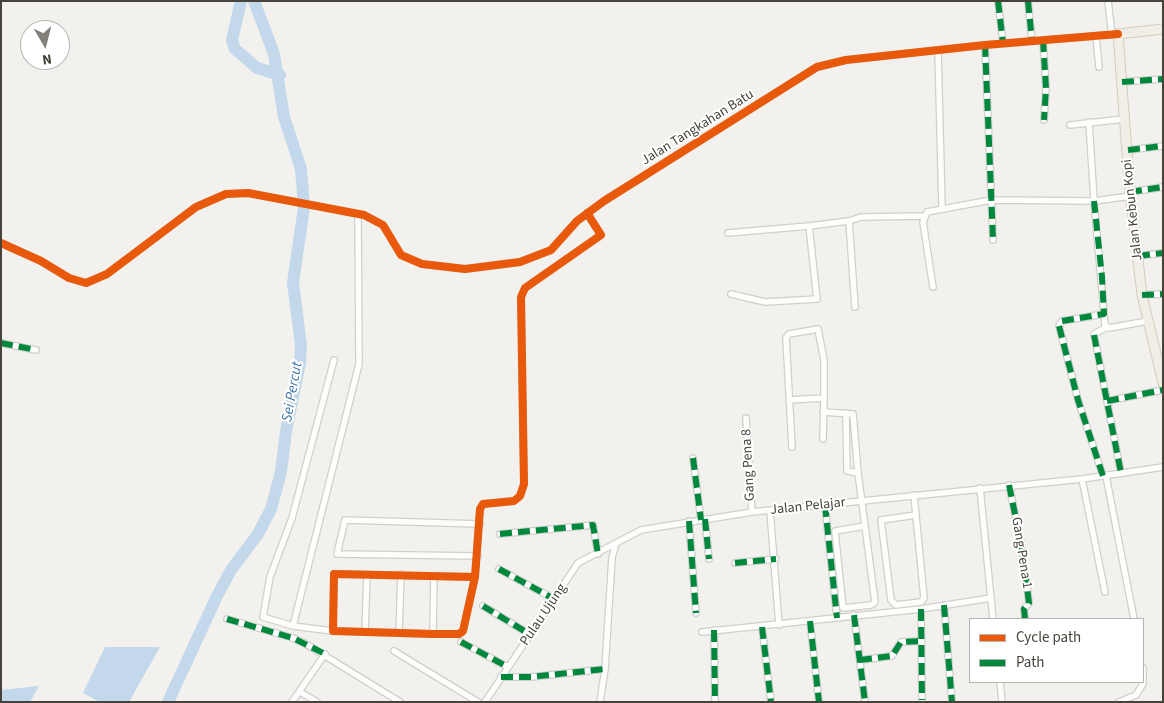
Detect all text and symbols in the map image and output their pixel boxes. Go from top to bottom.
north arrow [20,20,70,70]
text: N [41,48,53,69]
street label: Jalan Tangkahan Batu [639,87,757,169]
street label: Jalan Kebun Kopi [1119,158,1147,262]
water label: Sei Percut [279,361,307,423]
street label: Gang Pena 8 [739,429,759,501]
street label: Jalan Pelajar [770,495,846,519]
street label: Gang Pena 1 [1007,516,1035,590]
street label: Pulau Ujung [517,581,571,649]
legend [969,618,1144,683]
text: Cycle path [1016,627,1081,648]
text: Path [1016,652,1044,673]

